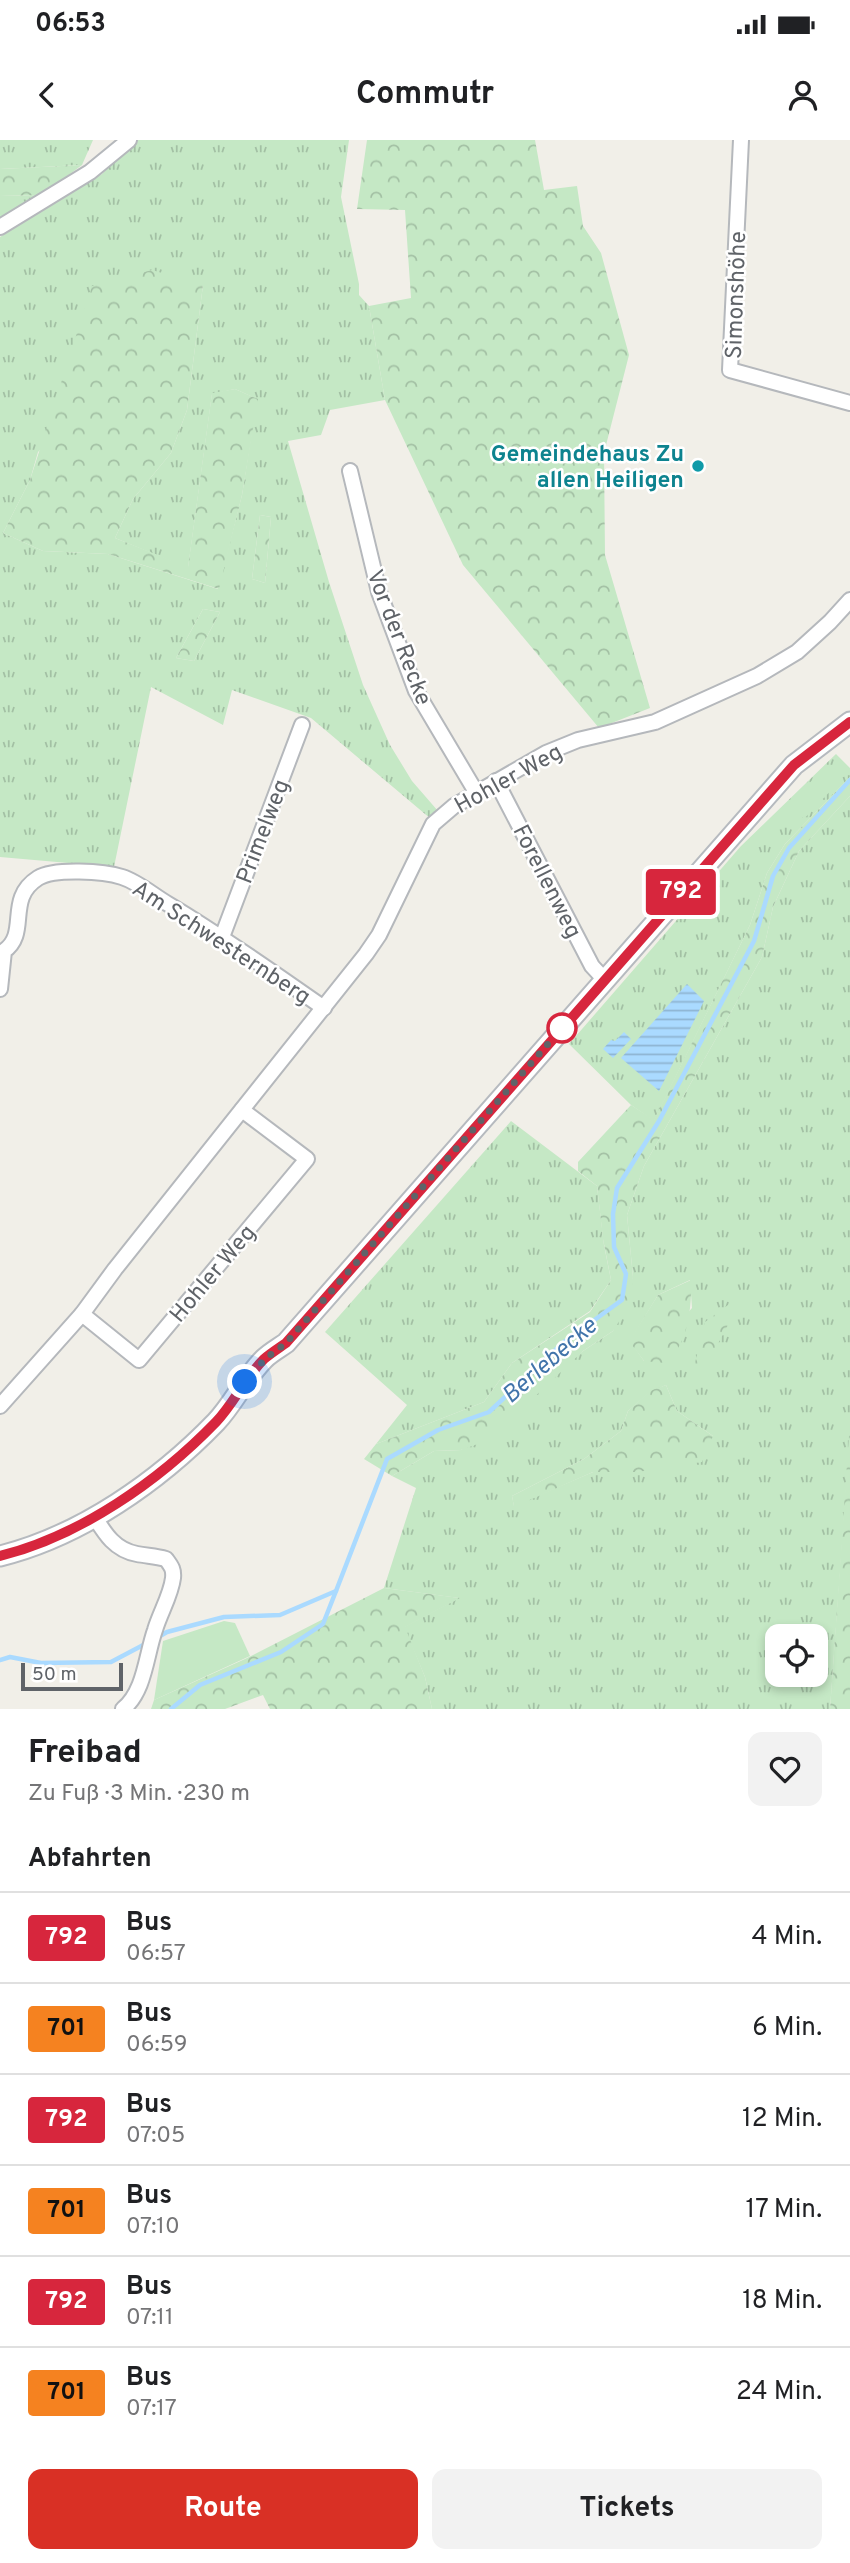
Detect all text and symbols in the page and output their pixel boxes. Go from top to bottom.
text: 06:53 [35,8,106,41]
text: Commutr [356,75,494,115]
icon: back [28,76,66,114]
icon: person [784,76,822,114]
street label: Simonshöhe [721,231,754,359]
place label: Gemeindehaus Zu allen Heiligen [491,441,684,496]
marker: Gemeindehaus Zu allen Heiligen [690,458,706,474]
street label: Vor der Recke [359,566,437,710]
street label: Hohler Weg [450,739,568,822]
street label: Primelweg [231,776,297,888]
street label: Forellenweg [505,820,587,944]
line badge: 792 [641,869,721,915]
street label: Am Schwesternberg [126,876,315,1013]
text: 792 [660,877,702,907]
unlabelled marker [547,1013,577,1043]
street label: Hohler Weg [165,1220,263,1330]
water label: Berlebecke [497,1312,604,1411]
your location [227,1364,262,1399]
map controls [765,1624,828,1687]
button: locate [765,1624,828,1687]
scale bar [21,1660,122,1692]
text: 50 m [32,1663,77,1687]
button: heart [748,1732,822,1806]
text: Freibad [28,1733,142,1775]
text: Zu Fuß · 3 Min. · 230 m [28,1780,250,1809]
text: Abfahrten [28,1843,152,1876]
text: Bus [126,1907,172,1940]
text: 4 Min. [752,1921,822,1954]
text: 792 [45,1923,88,1953]
text: 06:57 [126,1940,186,1969]
text: Bus [126,1998,172,2031]
text: 6 Min. [752,2012,822,2045]
text: 701 [47,2014,86,2044]
text: 06:59 [126,2031,187,2060]
text: Bus [126,2089,172,2122]
text: 12 Min. [742,2103,822,2136]
text: 792 [45,2105,88,2135]
text: 07:05 [126,2122,185,2151]
text: Bus [126,2180,172,2213]
text: 17 Min. [746,2194,822,2227]
text: 701 [47,2196,86,2226]
text: 07:10 [126,2213,180,2242]
text: Bus [126,2271,172,2304]
text: 18 Min. [742,2285,822,2318]
text: 792 [45,2287,88,2317]
text: 07:11 [126,2304,174,2333]
text: Bus [126,2362,172,2395]
text: 24 Min. [736,2376,822,2409]
text: 701 [47,2378,86,2408]
text: 07:17 [126,2395,177,2424]
button: Route [28,2469,418,2549]
button: Tickets [432,2469,822,2549]

